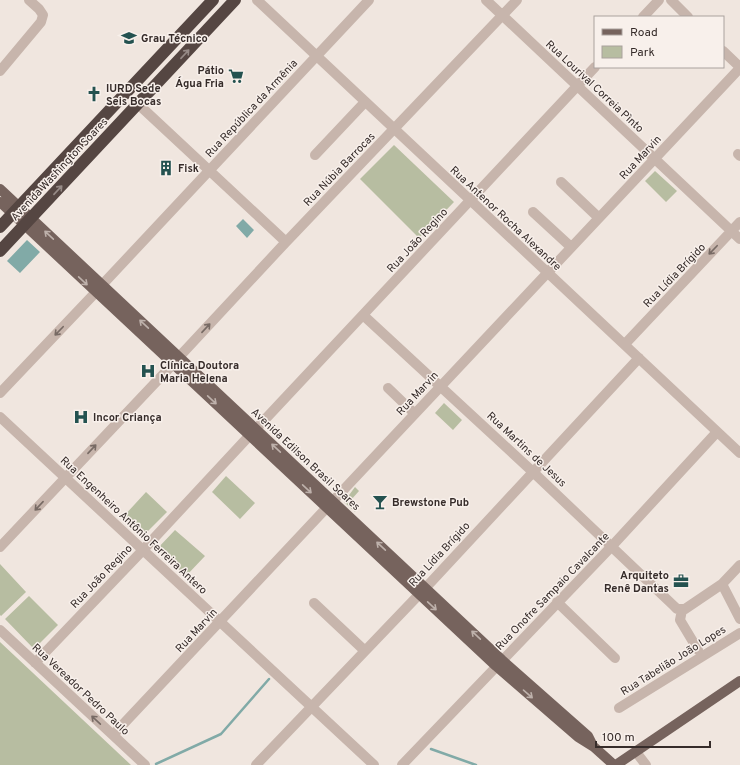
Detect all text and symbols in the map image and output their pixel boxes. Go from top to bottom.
legend [594,16,724,68]
text: Road [630,25,658,41]
school or university icon: Grau Técnico [120,29,138,47]
place label: Grau Técnico [141,32,208,46]
street label: Rua Lourival Correia Pìnto [542,38,646,136]
text: Park [630,45,655,61]
one-way arrow [180,49,189,59]
street label: Rua República da Armênia [203,57,301,161]
place label: Pátio Água Fria [175,64,224,91]
supermarket icon: Pátio Água Fria [227,67,245,85]
place label: IURD Sede Seis Bocas [106,82,161,109]
church icon: IURD Sede Seis Bocas [85,85,103,103]
street label: Avenida Washington Soares [8,115,111,224]
street label: Rua Núbia Barrocas [301,130,379,210]
street label: Rua Marvin [617,133,665,183]
building icon: Fisk [157,159,175,177]
place label: Fisk [178,162,199,176]
street label: Rua Antenor Rocha Alexandre [447,163,564,274]
one-way arrow [53,184,62,195]
street label: Rua João Regino [384,206,451,276]
one-way arrow [44,230,54,240]
street label: Rua Lídia Brígido [641,241,709,311]
one-way arrow [708,245,718,255]
one-way arrow [78,276,88,285]
one-way arrow [139,319,149,328]
one-way arrow [201,323,211,333]
one-way arrow [54,326,64,336]
place label: Clínica Doutora Maria Helena [160,359,239,386]
hospital icon: Clínica Doutora Maria Helena [139,362,157,380]
street label: Rua Marvin [394,369,442,419]
one-way arrow [206,395,216,404]
street label: Avenida Edilson Brasil Soares [248,405,363,514]
hospital icon: Incor Criança [72,408,90,426]
street label: Rua Martins de Jesus [483,409,569,490]
place label: Incor Criança [93,411,162,425]
one-way arrow [271,443,281,452]
one-way arrow [88,444,97,454]
street label: Rua Engenheiro Antônio Ferreira Antero [57,454,210,598]
one-way arrow [302,484,312,493]
bar icon: Brewstone Pub [371,493,389,511]
place label: Brewstone Pub [392,496,469,510]
one-way arrow [34,501,43,511]
street label: Rua Lídia Brígido [406,519,473,590]
street label: Rua Onofre Sampaio Cavalcante [493,530,613,654]
one-way arrow [376,541,386,551]
street label: Rua João Regino [68,542,136,611]
place label: Arquiteto Renê Dantas [604,569,669,596]
office icon: Arquiteto Renê Dantas [672,572,690,590]
one-way arrow [427,601,437,611]
street label: Rua Marvin [173,606,221,656]
street label: Rua Tabelião João Lopes [618,623,729,699]
one-way arrow [471,631,481,640]
street label: Rua Vereador Pedro Paulo [29,641,132,739]
one-way arrow [523,689,533,699]
one-way arrow [91,715,101,724]
scale bar [596,723,710,749]
text: 100 m [602,730,635,746]

